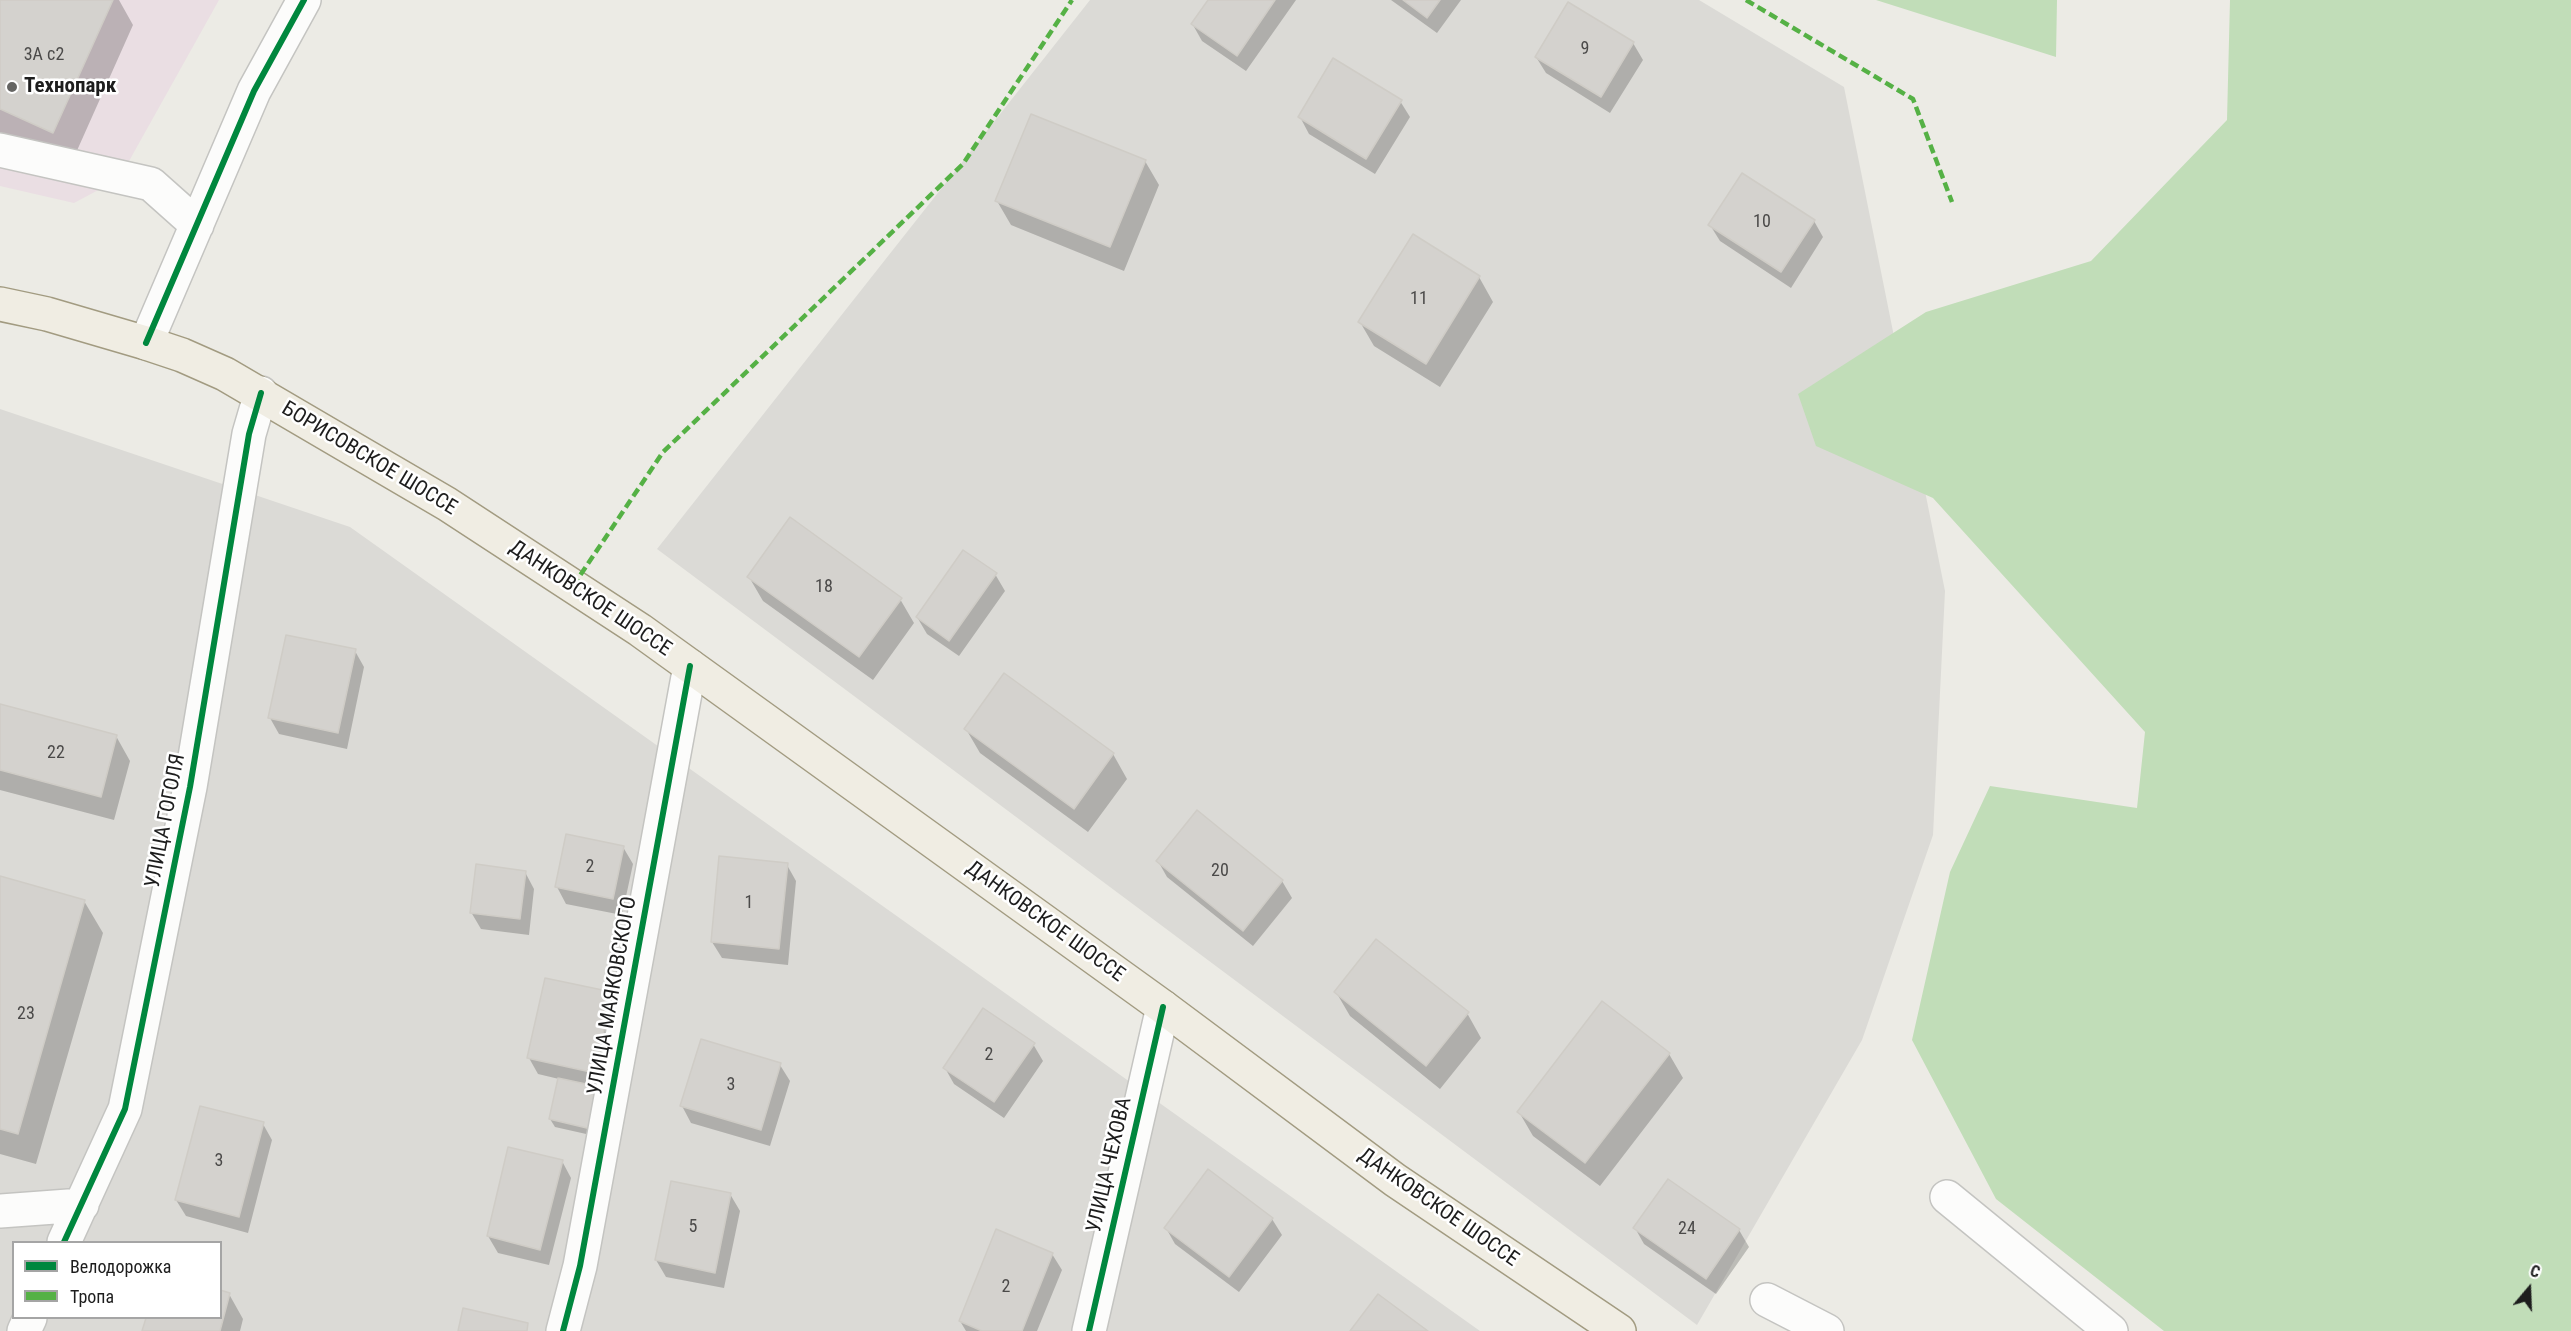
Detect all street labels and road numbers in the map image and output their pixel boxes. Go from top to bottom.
street label: БОРИСОВСКОЕ ШОССЕ [277,397,461,521]
street label: ДАНКОВСКОЕ ШОССЕ [504,535,676,663]
street label: УЛИЦА ГОГОЛЯ [141,752,191,890]
street label: ДАНКОВСКОЕ ШОССЕ [961,856,1129,988]
street label: УЛИЦА МАЯКОВСКОГО [583,895,643,1097]
street label: УЛИЦА ЧЕХОВА [1082,1095,1138,1235]
street label: ДАНКОВСКОЕ ШОССЕ [1353,1143,1523,1273]

